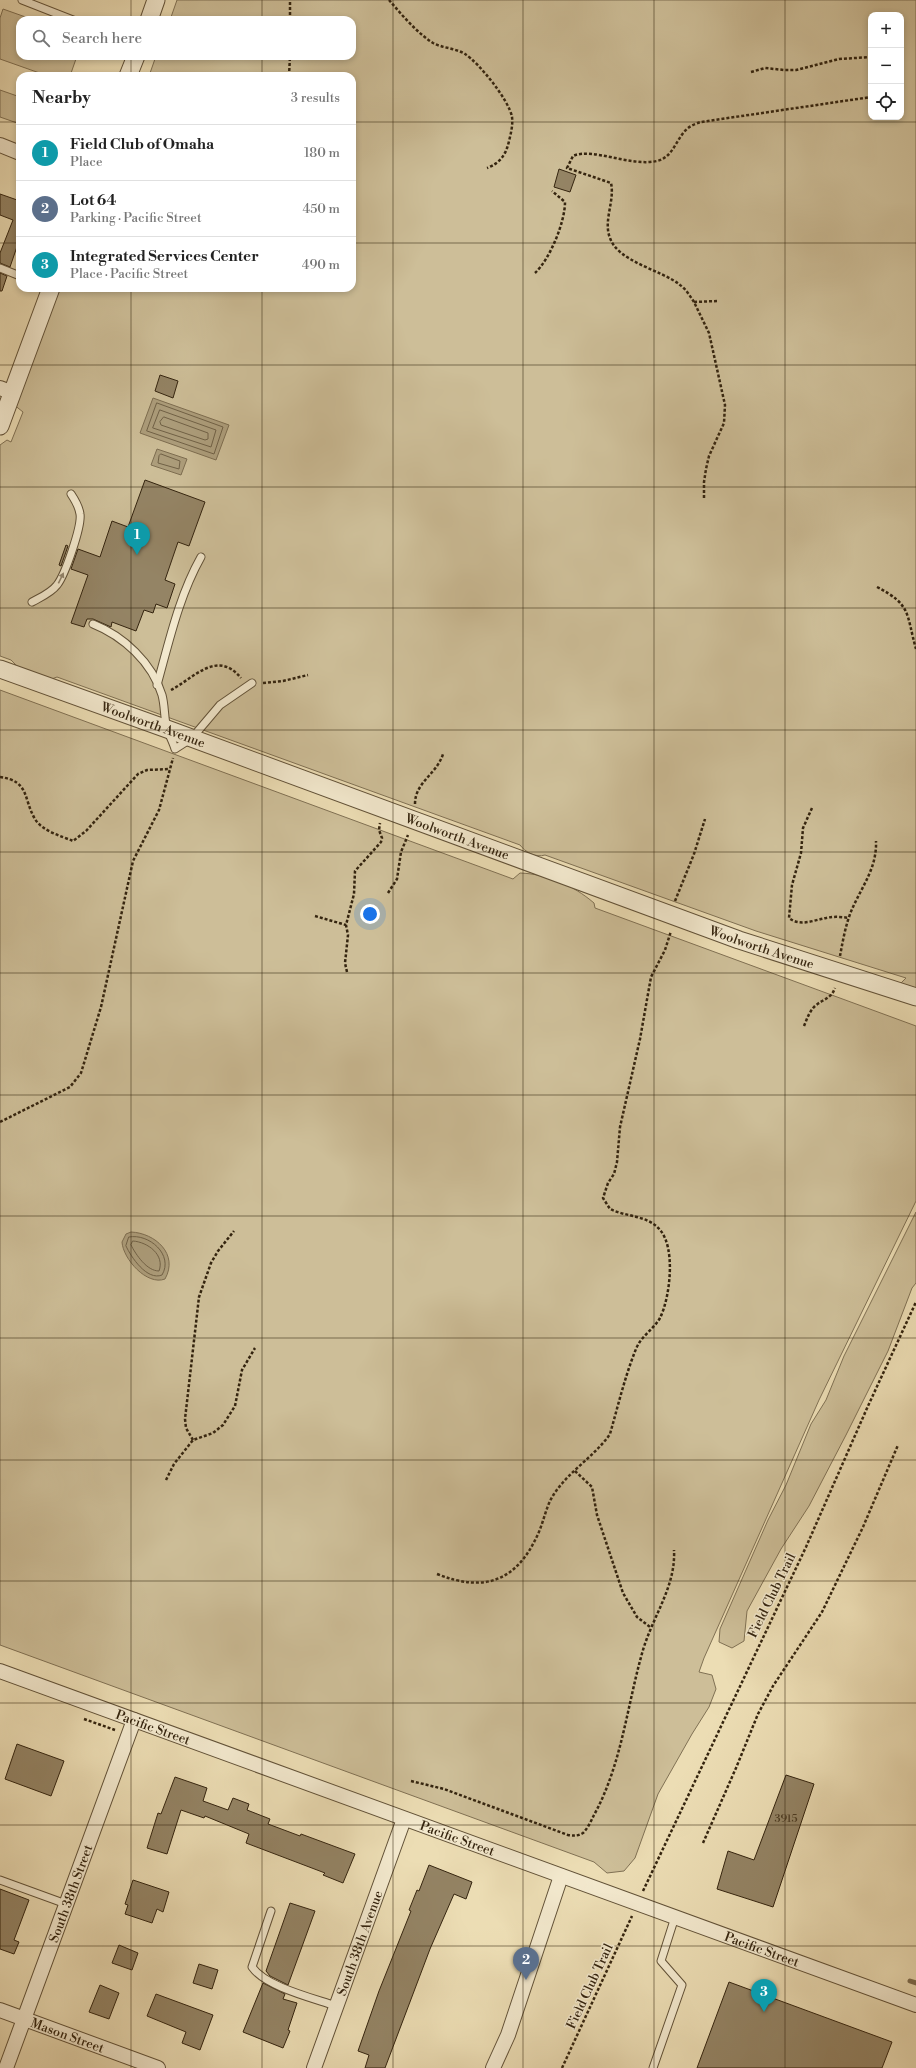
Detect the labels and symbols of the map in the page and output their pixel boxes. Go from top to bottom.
pin: 1 [124,522,150,555]
one-way arrow [58,572,64,583]
street label: Woolworth Avenue [98,699,208,752]
street label: Woolworth Avenue [402,810,512,864]
your location [360,904,380,924]
street label: Woolworth Avenue [706,922,816,973]
street label: Field Club Trail [744,1550,799,1640]
street label: Pacific Street [113,1707,193,1749]
house number: 3915 [774,1812,798,1826]
street label: Pacific Street [418,1818,497,1860]
street label: South 38th Street [46,1842,97,1945]
street label: South 38th Avenue [334,1888,387,1998]
street label: Pacific Street [722,1929,801,1971]
street label: Field Club Trail [563,1941,617,2032]
pin: 2 [513,1947,539,1980]
pin: 3 [751,1979,777,2012]
street label: Mason Street [28,2015,106,2057]

